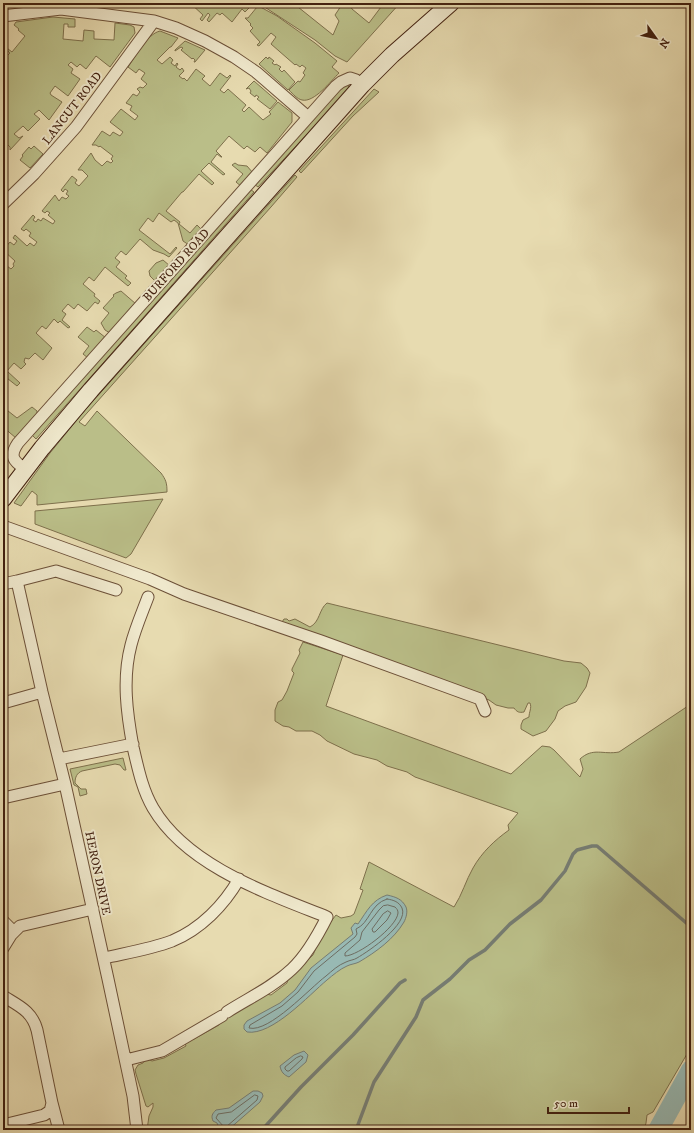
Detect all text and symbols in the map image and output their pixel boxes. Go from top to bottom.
north arrow [636,18,676,58]
text: N [655,35,672,51]
street label: LANCUT ROAD [39,69,105,148]
street label: BURFORD ROAD [140,226,213,305]
street label: HERON DRIVE [81,830,114,917]
scale bar [548,1089,629,1115]
text: 50 m [554,1096,578,1111]

